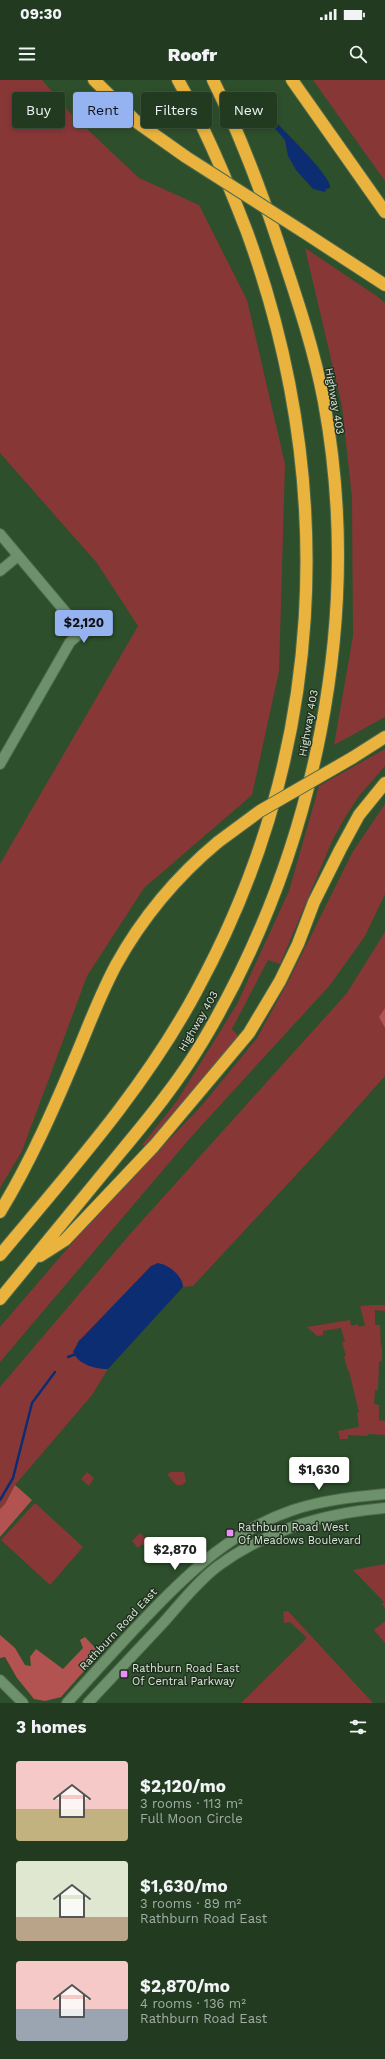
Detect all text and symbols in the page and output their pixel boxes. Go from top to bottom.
text: 09:30 [20,5,62,23]
icon: menu [16,43,38,65]
icon: search [347,43,369,65]
text: Roofr [168,44,217,65]
chip: Buy [12,92,65,128]
chip: Rent [73,92,133,128]
chip: Filters [141,92,212,128]
chip: New [220,92,277,128]
street label: Highway 403 [322,367,347,435]
pin: $2,120 [51,610,117,644]
text: $2,120 [64,615,104,630]
street label: Highway 403 [296,689,321,757]
street label: Highway 403 [176,989,221,1054]
pin: $1,630 [286,1457,352,1491]
text: $1,630 [298,1462,340,1477]
place label: Rathburn Road West Of Meadows Boulevard [238,1521,361,1547]
marker: Rathburn Road West Of Meadows Boulevard [225,1528,235,1538]
pin: $2,870 [142,1537,208,1571]
text: $2,870 [153,1542,197,1557]
street label: Rathburn Road East [77,1585,160,1673]
place label: Rathburn Road East Of Central Parkway [132,1662,240,1688]
marker: Rathburn Road East Of Central Parkway [119,1669,129,1679]
icon: filters [347,1716,369,1738]
text: 3 homes [16,1717,87,1737]
text: $2,120/mo [140,1776,226,1796]
icon: home [48,1777,96,1825]
text: 3 rooms · 113 m² [140,1796,243,1811]
text: Full Moon Circle [140,1811,243,1826]
text: $1,630/mo [140,1876,228,1896]
icon: home [48,1877,96,1925]
text: 3 rooms · 89 m² [140,1896,241,1911]
text: Rathburn Road East [140,1911,267,1926]
text: $2,870/mo [140,1976,230,1996]
icon: home [48,1977,96,2025]
text: 4 rooms · 136 m² [140,1996,246,2011]
text: Rathburn Road East [140,2011,267,2026]

